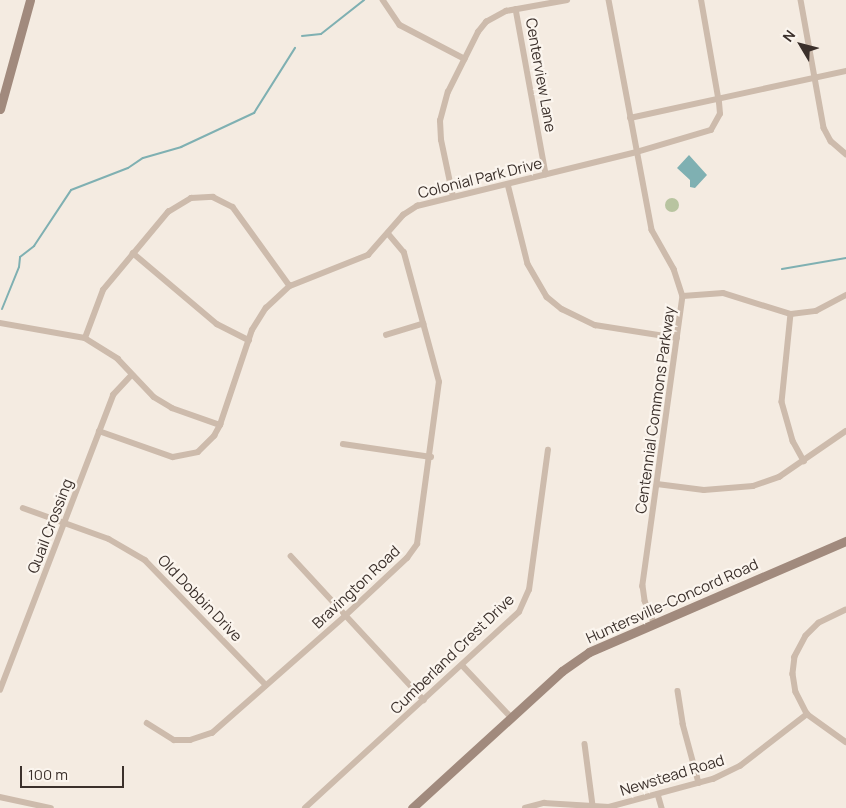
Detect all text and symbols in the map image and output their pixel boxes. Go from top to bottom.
street label: Centerview Lane [522,16,560,134]
north arrow [776,20,826,70]
text: N [778,26,799,45]
street label: Colonial Park Drive [416,154,544,202]
street label: Centennial Commons Parkway [632,305,678,515]
street label: Quail Crossing [24,476,76,576]
street label: Bravington Road [308,542,404,632]
street label: Old Dobbin Drive [154,551,246,645]
street label: Huntersville-Concord Road [583,555,761,647]
street label: Cumberland Crest Drive [387,590,517,718]
street label: Newstead Road [618,751,726,799]
scale bar [22,756,126,788]
text: 100 m [28,764,68,785]

